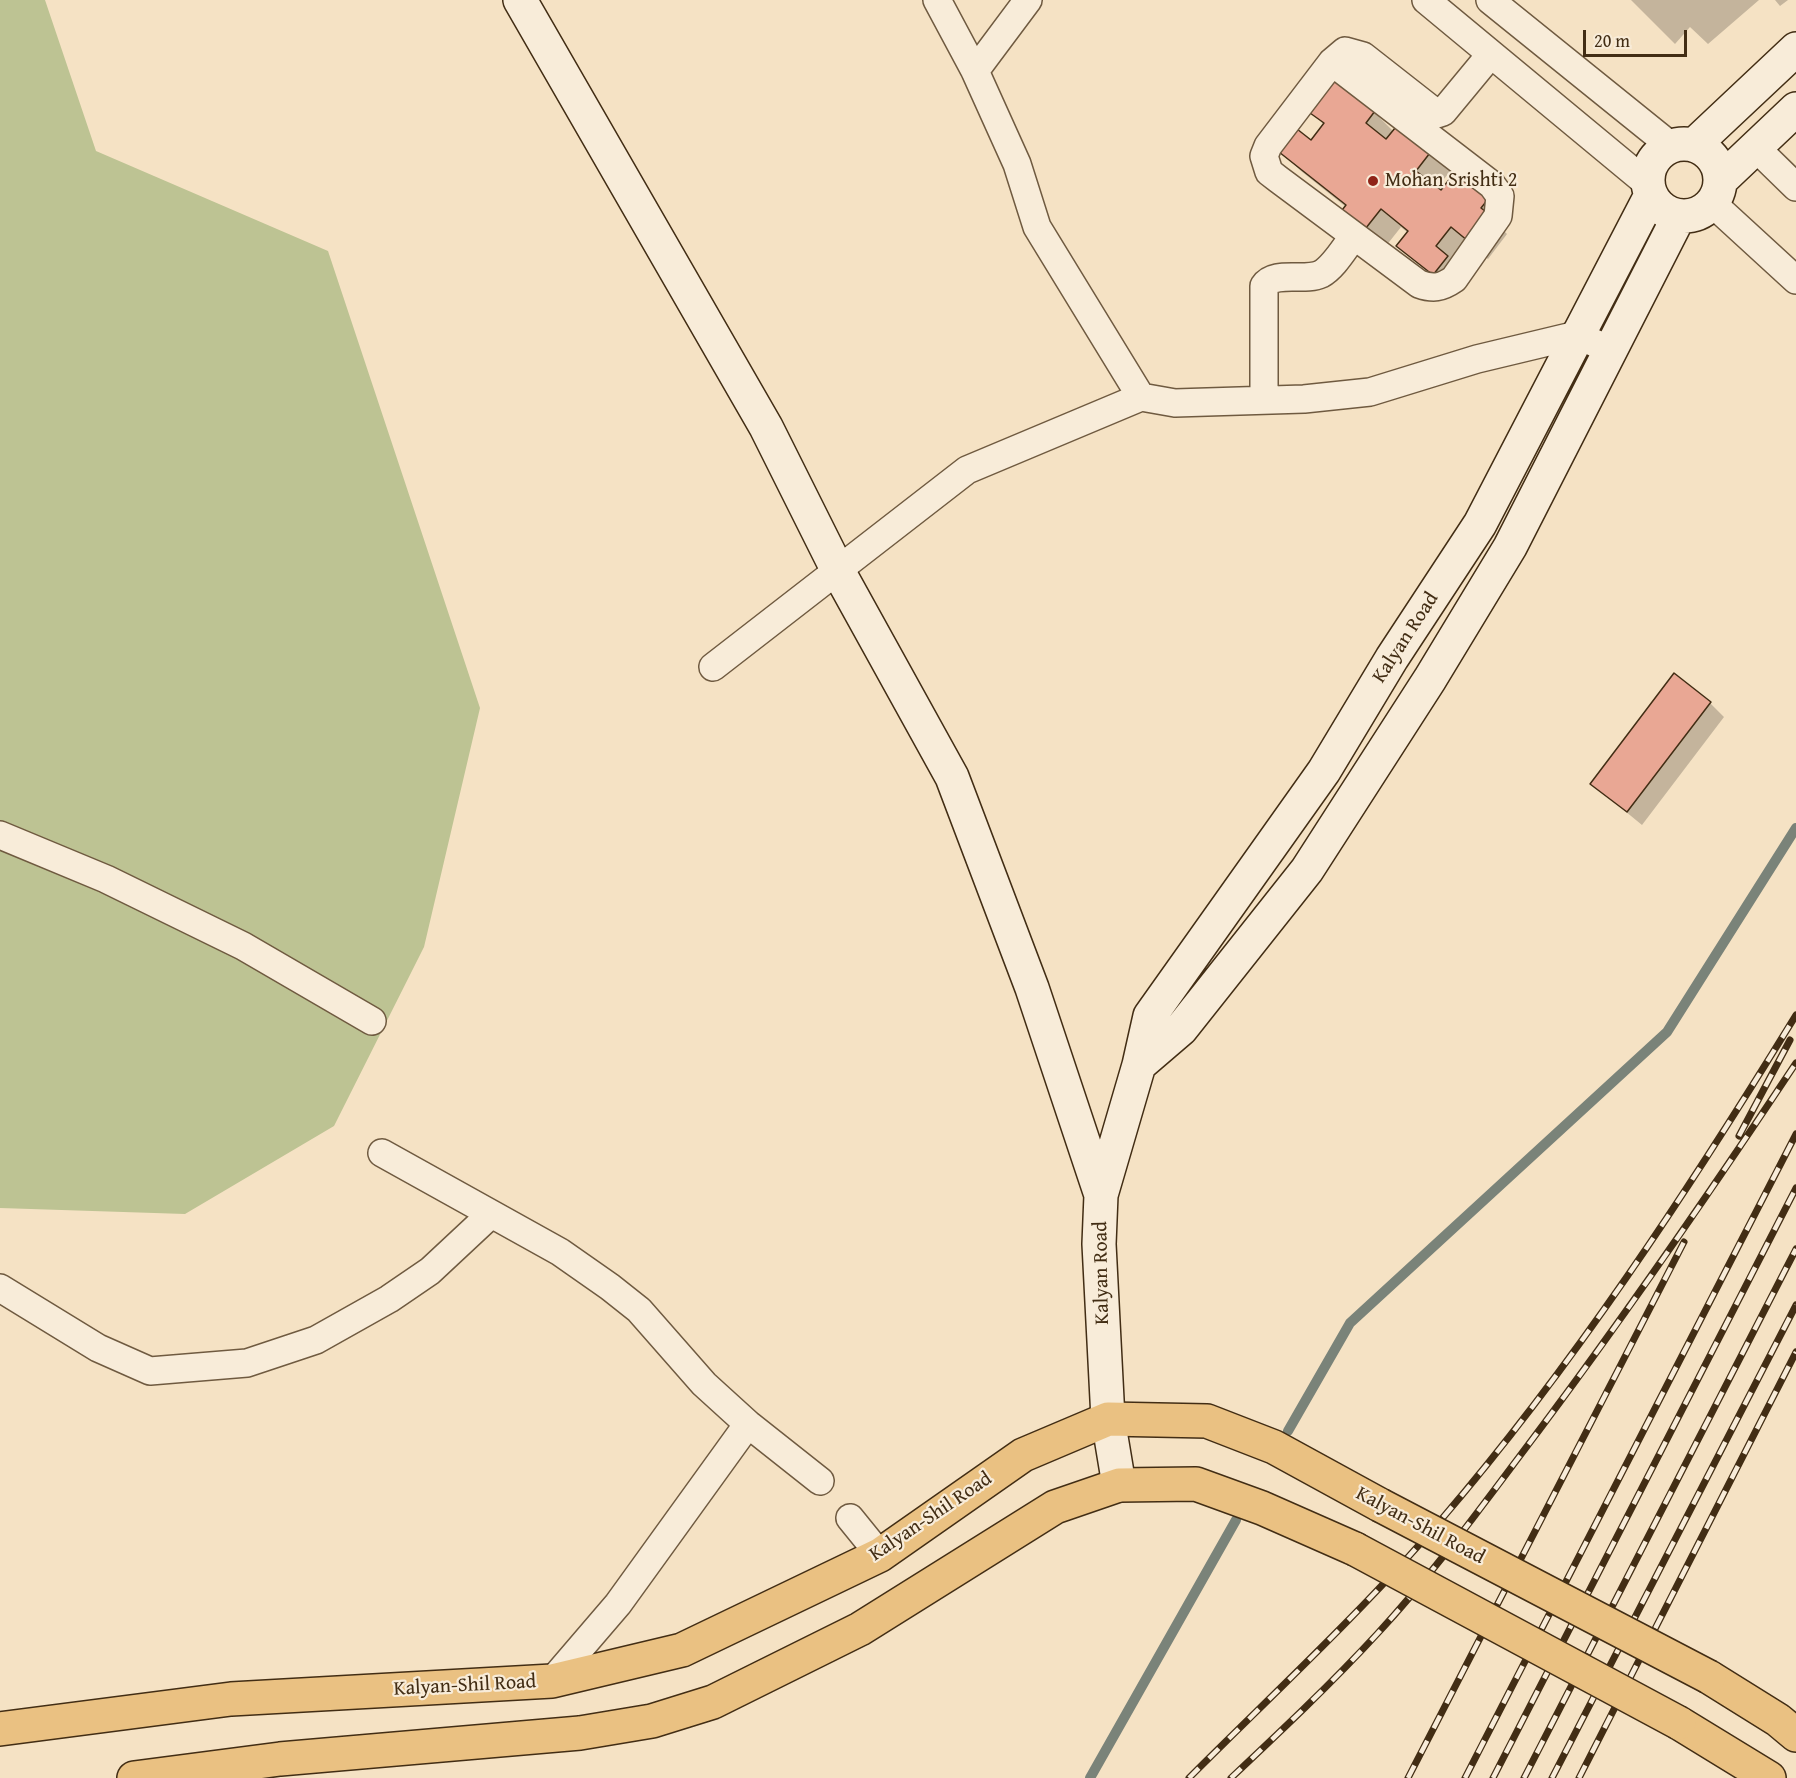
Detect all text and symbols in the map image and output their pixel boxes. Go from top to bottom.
scale bar [1586,18,1690,56]
text: 20 m [1594,27,1630,54]
place label: Mohan Srishti 2 [1385,169,1517,193]
marker: Mohan Srishti 2 [1366,174,1380,188]
street label: Kalyan Road [1368,588,1444,688]
street label: Kalyan Road [1089,1221,1115,1325]
street label: Kalyan-Shil Road [865,1467,997,1567]
street label: Kalyan-Shil Road [1351,1482,1489,1570]
street label: Kalyan-Shil Road [393,1670,537,1702]

